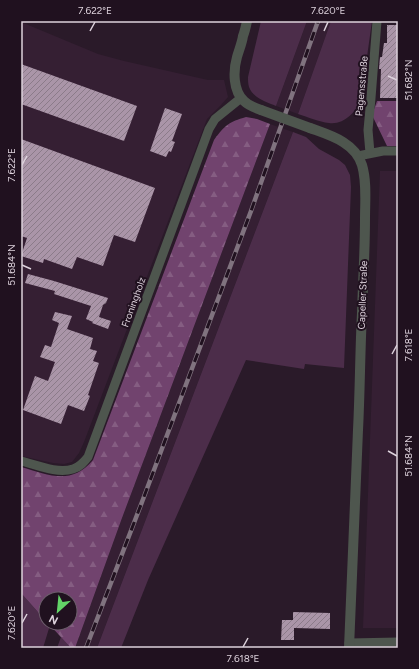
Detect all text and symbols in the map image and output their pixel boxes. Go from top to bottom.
text: 7.622°E [78,4,112,17]
text: 7.620°E [311,4,345,17]
street label: Pagensstraße [352,55,371,117]
text: 51.682°N [402,60,415,100]
text: 7.622°E [5,148,18,182]
text: 51.684°N [5,244,18,286]
street label: Capeller Straße [355,260,370,330]
street label: Froningholz [118,275,149,329]
text: 7.618°E [402,328,415,362]
text: 51.684°N [402,435,415,477]
north arrow [38,591,78,631]
text: 7.620°E [5,606,18,640]
text: N [47,612,60,627]
text: 7.618°E [227,652,260,665]

